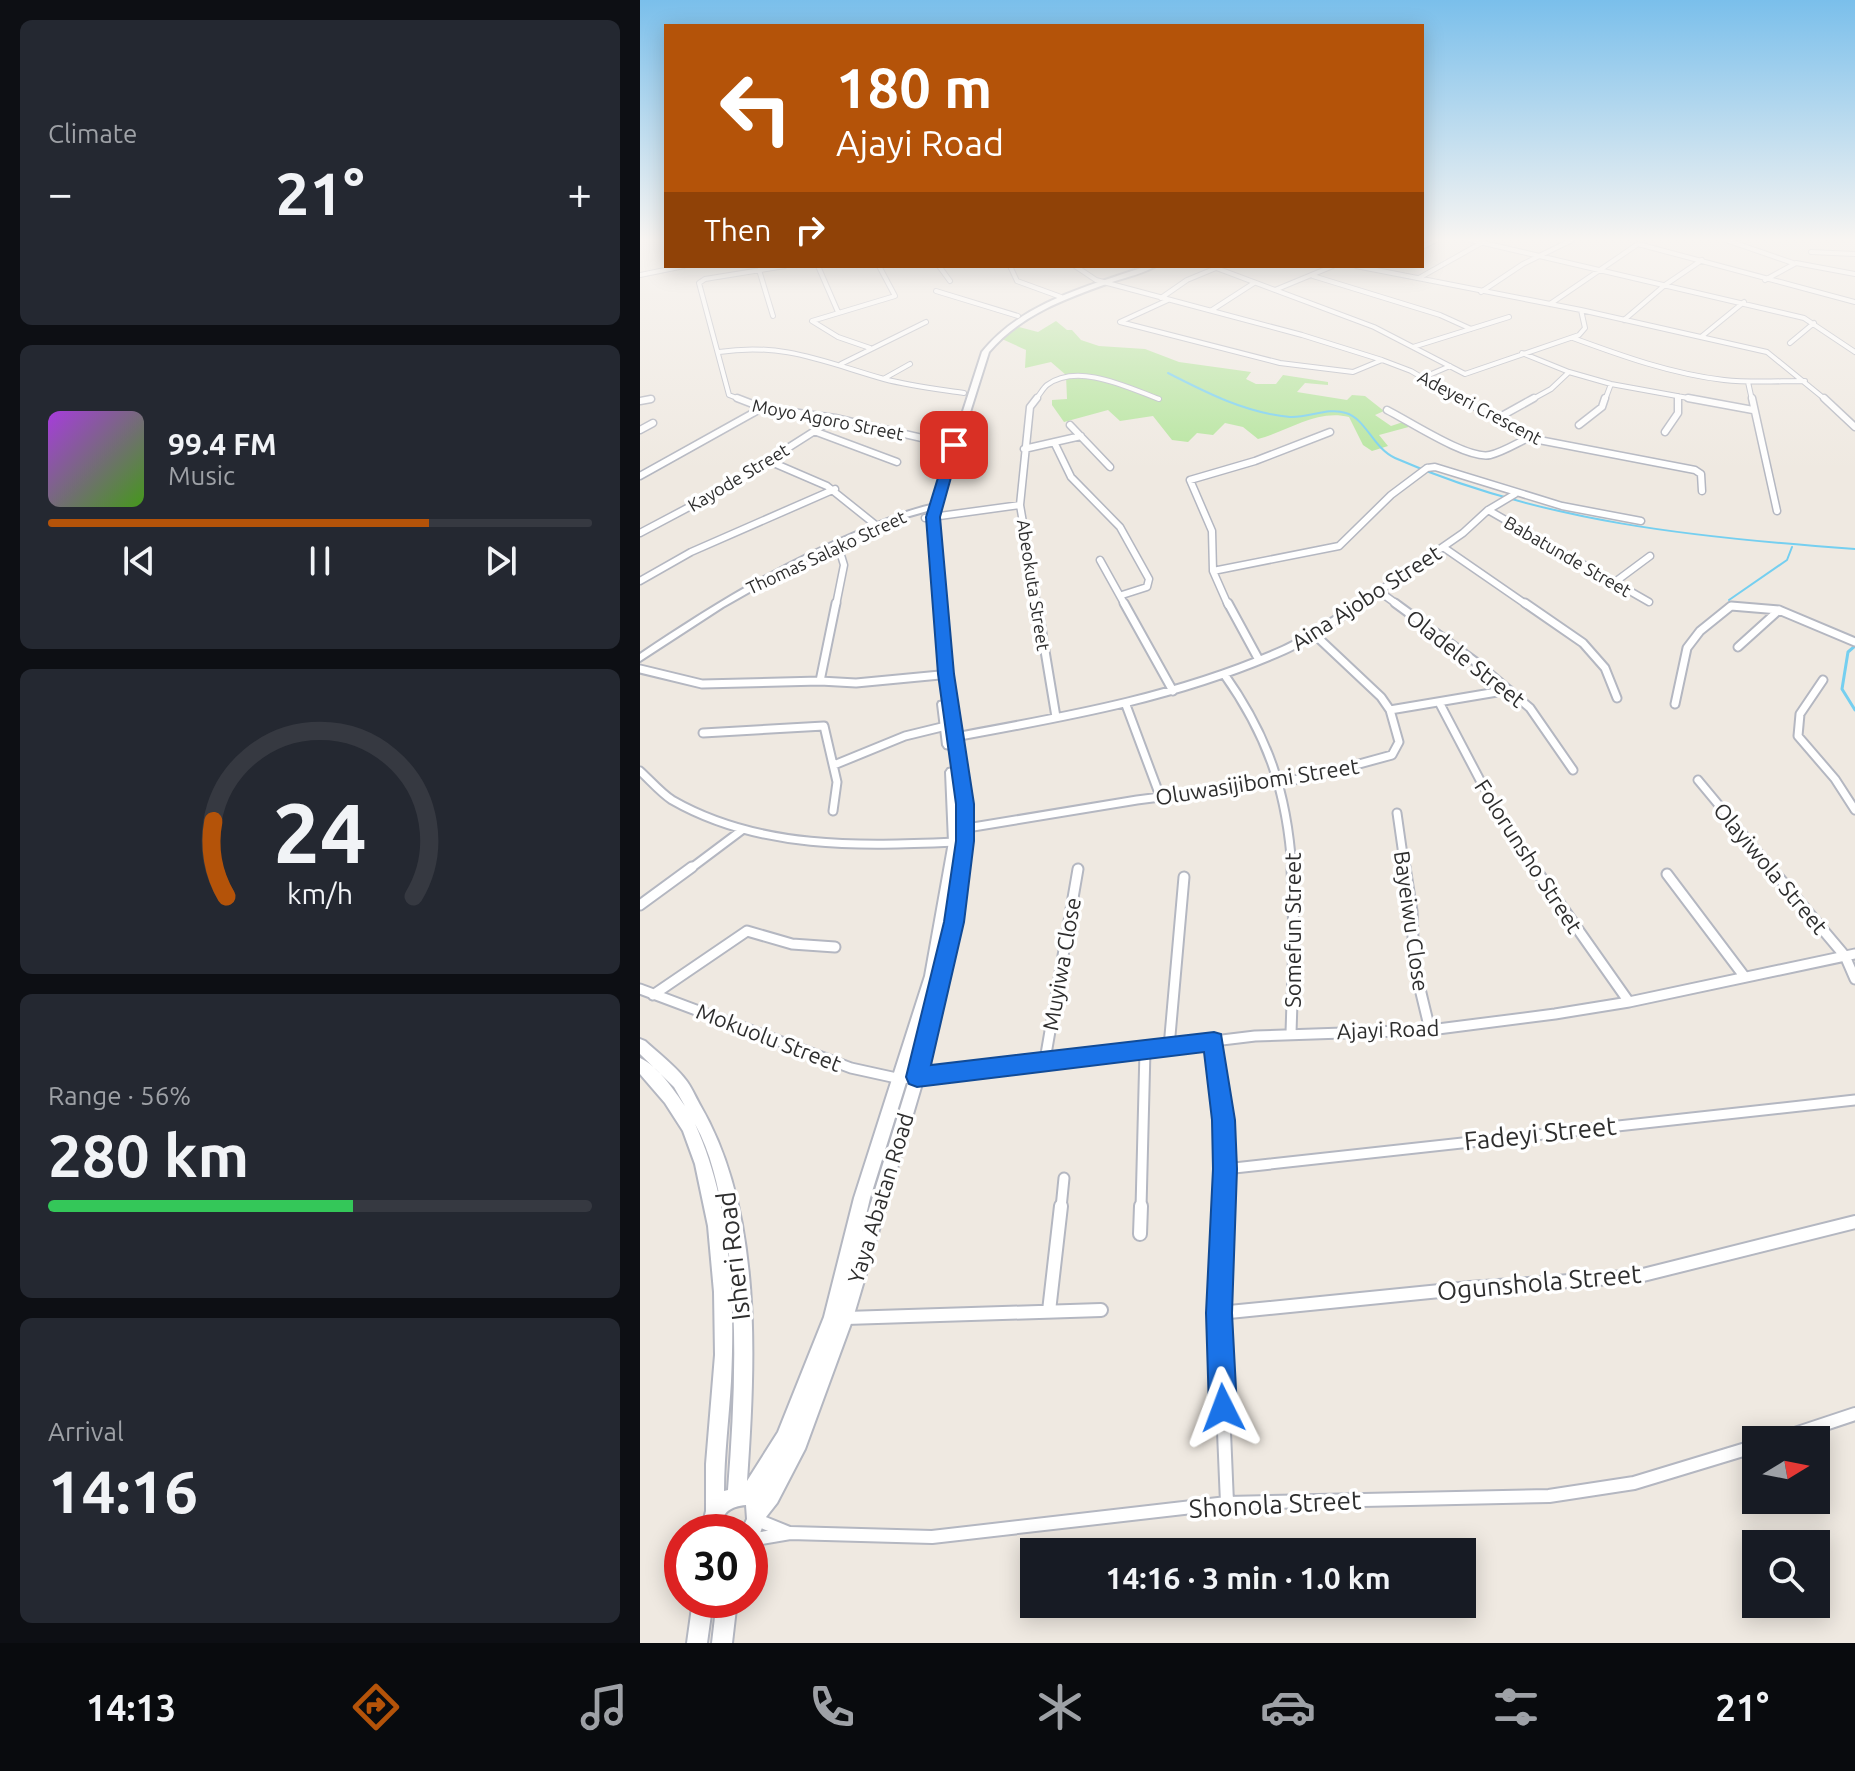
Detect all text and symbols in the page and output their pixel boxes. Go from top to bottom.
icon: left [704,56,808,160]
text: 180 m [836,56,992,119]
text: Climate [48,119,137,148]
text: Ajayi Road [836,122,1004,163]
text: 21° [276,159,364,226]
text: − [48,168,73,217]
text: + [567,168,592,217]
icon: right [788,208,832,252]
text: Then [704,213,772,247]
street label: Adeyeri Crescent [1415,366,1545,448]
street label: Moyo Agoro Street [751,395,905,443]
pin [920,411,988,479]
icon: arrive [932,423,976,467]
text: 99.4 FM [168,427,277,461]
street label: Kayode Street [684,439,792,515]
text: Music [168,461,235,490]
street label: Thomas Salako Street [743,506,909,598]
street label: Babatunde Street [1501,512,1635,600]
street label: Abeokuta Street [1014,518,1054,652]
icon: previous [117,539,161,583]
icon: pause [298,539,342,583]
icon: next [479,539,523,583]
street label: Aina Ajobo Street [1287,539,1446,655]
street label: Oladele Street [1402,604,1531,712]
street label: Oluwasijibomi Street [1153,752,1361,809]
street label: Folorunsho Street [1470,775,1588,938]
text: 24 [273,785,367,879]
street label: Olayiwola Street [1709,797,1833,939]
street label: Bayeiwu Close [1390,849,1434,993]
street label: Somefun Street [1280,852,1305,1008]
text: km/h [287,878,353,910]
street label: Muyiwa Close [1037,895,1085,1033]
street label: Mokuolu Street [693,998,845,1076]
street label: Ajayi Road [1336,1015,1440,1043]
text: Range · 56% [48,1081,191,1110]
street label: Yaya Abatan Road [842,1110,918,1286]
street label: Fadeyi Street [1462,1111,1618,1155]
text: 280 km [48,1121,249,1188]
street label: Isheri Road [711,1190,755,1322]
street label: Ogunshola Street [1436,1259,1642,1305]
position arrow [1181,1366,1265,1450]
text: Arrival [48,1417,124,1446]
north arrow [1742,1426,1830,1514]
map controls [1742,1426,1830,1618]
text: 14:16 [48,1457,198,1524]
street label: Shonola Street [1188,1485,1362,1523]
speed limit sign: 30 [664,1514,768,1618]
button: search [1742,1530,1830,1618]
text: 14:16 · 3 min · 1.0 km [1105,1561,1391,1595]
icon: directions [348,1679,404,1735]
icon: music [576,1679,632,1735]
icon: phone [804,1679,860,1735]
icon: climate [1032,1679,1088,1735]
icon: car [1260,1679,1316,1735]
icon: filters [1488,1679,1544,1735]
text: 14:13 [86,1687,176,1728]
text: 21° [1716,1687,1769,1728]

